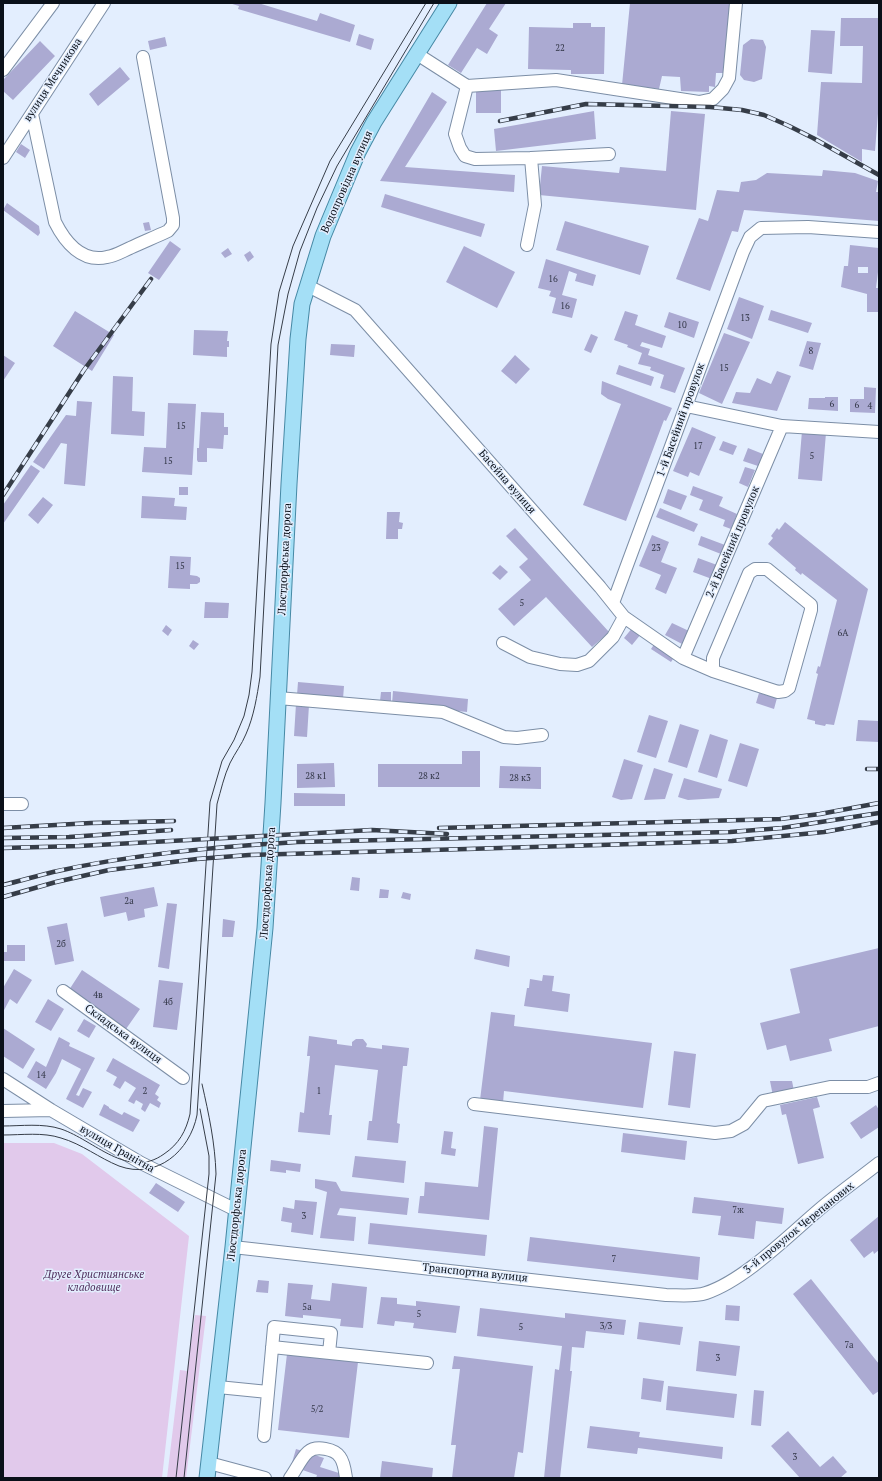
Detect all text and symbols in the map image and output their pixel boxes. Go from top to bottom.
street label: вулиця Мечникова [21,36,85,124]
house number: 22 [555,43,565,53]
street label: Водопровідна вулиця [318,129,376,235]
house number: 16 [548,274,558,284]
house number: 16 [560,301,570,311]
house number: 13 [740,313,750,323]
house number: 10 [677,320,687,330]
house number: 8 [809,346,813,356]
street label: 1-й Басейний провулок [654,361,708,479]
house number: 15 [719,363,729,373]
house number: 6 [830,399,834,409]
house number: 6 [855,400,859,410]
house number: 4 [868,401,872,411]
house number: 15 [176,421,186,431]
house number: 17 [693,441,703,451]
street label: Басейна вулиця [476,447,538,517]
house number: 5 [810,451,814,461]
house number: 15 [163,456,173,466]
street label: 2-й Басейний провулок [703,484,763,600]
street label: Люстдорфська дорога [275,503,295,615]
house number: 23 [651,543,661,553]
house number: 15 [175,561,185,571]
house number: 5 [520,598,524,608]
house number: 6А [838,628,848,638]
house number: 28 к1 [305,771,327,781]
house number: 28 к2 [418,771,440,781]
house number: 28 к3 [509,773,531,783]
street label: Люстдорфська дорога [257,827,279,939]
house number: 2а [124,896,134,906]
house number: 2б [56,939,66,949]
house number: 4в [93,990,103,1000]
house number: 4б [163,997,173,1007]
street label: Складська вулиця [82,1002,164,1066]
house number: 14 [36,1070,46,1080]
house number: 2 [143,1086,147,1096]
house number: 1 [317,1086,321,1096]
street label: вулиця Гранітна [77,1122,157,1176]
street label: Люстдорфська дорога [225,1148,249,1262]
street label: 3-й провулок Черепанових [741,1179,857,1277]
house number: 7ж [732,1205,744,1215]
house number: 3 [302,1211,306,1221]
house number: 7 [612,1254,616,1264]
street label: Транспортна вулиця [422,1261,528,1285]
park label: Друге Християнське кладовище [44,1268,144,1294]
house number: 5а [302,1302,312,1312]
house number: 5 [417,1309,421,1319]
house number: 3/3 [600,1321,612,1331]
house number: 5 [519,1322,523,1332]
house number: 7а [845,1340,853,1350]
house number: 3 [716,1353,720,1363]
house number: 5/2 [311,1404,323,1414]
house number: 3 [793,1452,797,1462]

